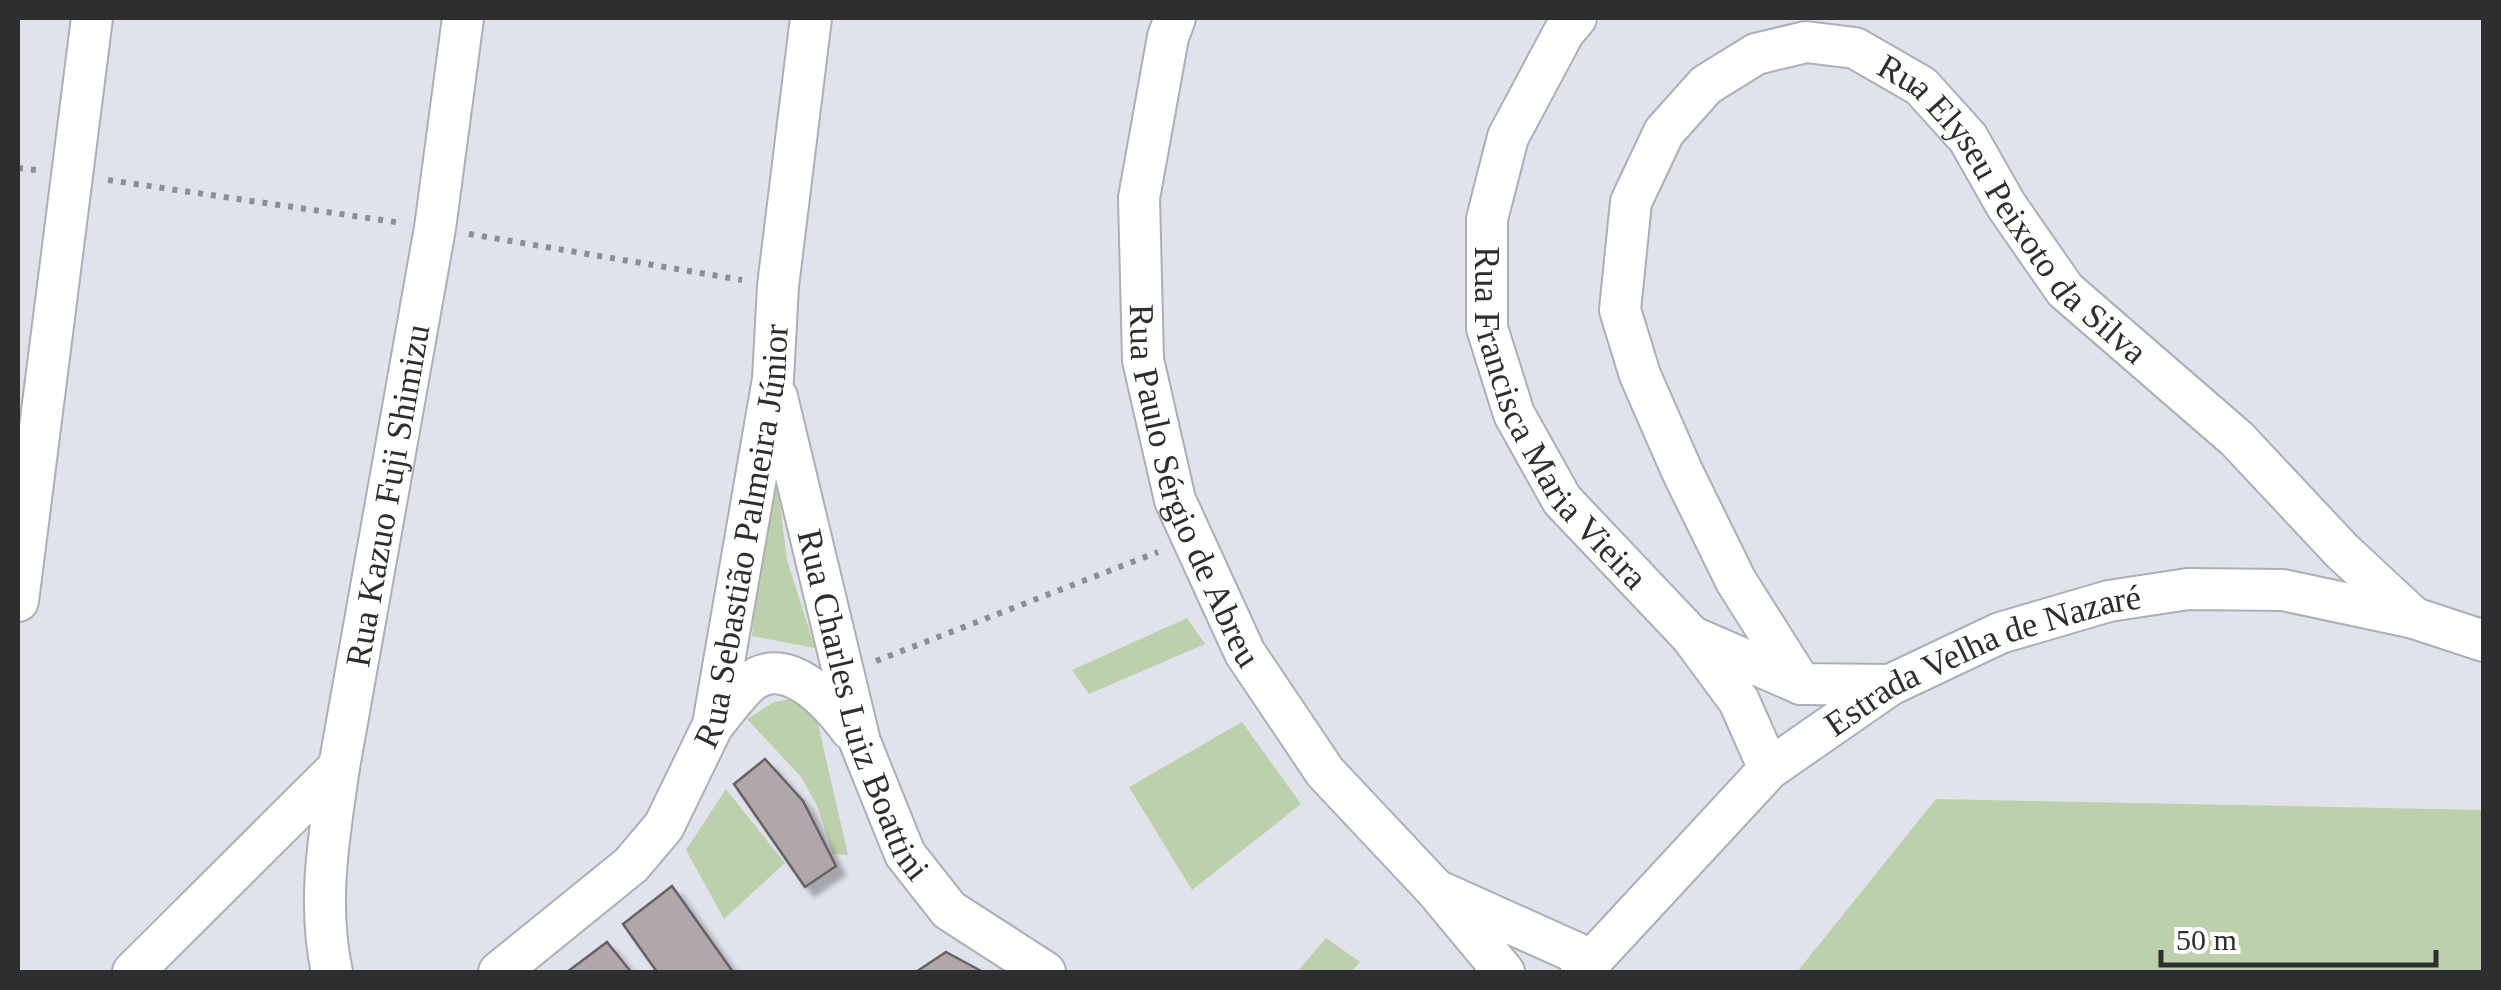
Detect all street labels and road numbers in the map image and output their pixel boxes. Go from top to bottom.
street label: Rua Elyseu Peixoto da Silva [1871,46,2155,372]
street label: Rua Francisca Maria Vieira [1468,246,1656,597]
street label: Rua Paulo Sérgio de Abreu [1122,303,1268,674]
street label: Rua Kazuo Fuji Shimizu [338,321,437,670]
street label: Rua Sebastião Palmeira Júnior [686,323,795,754]
street label: Rua Charles Luiz Boattini [790,525,938,888]
street label: Estrada Velha de Nazaré [1817,577,2144,744]

